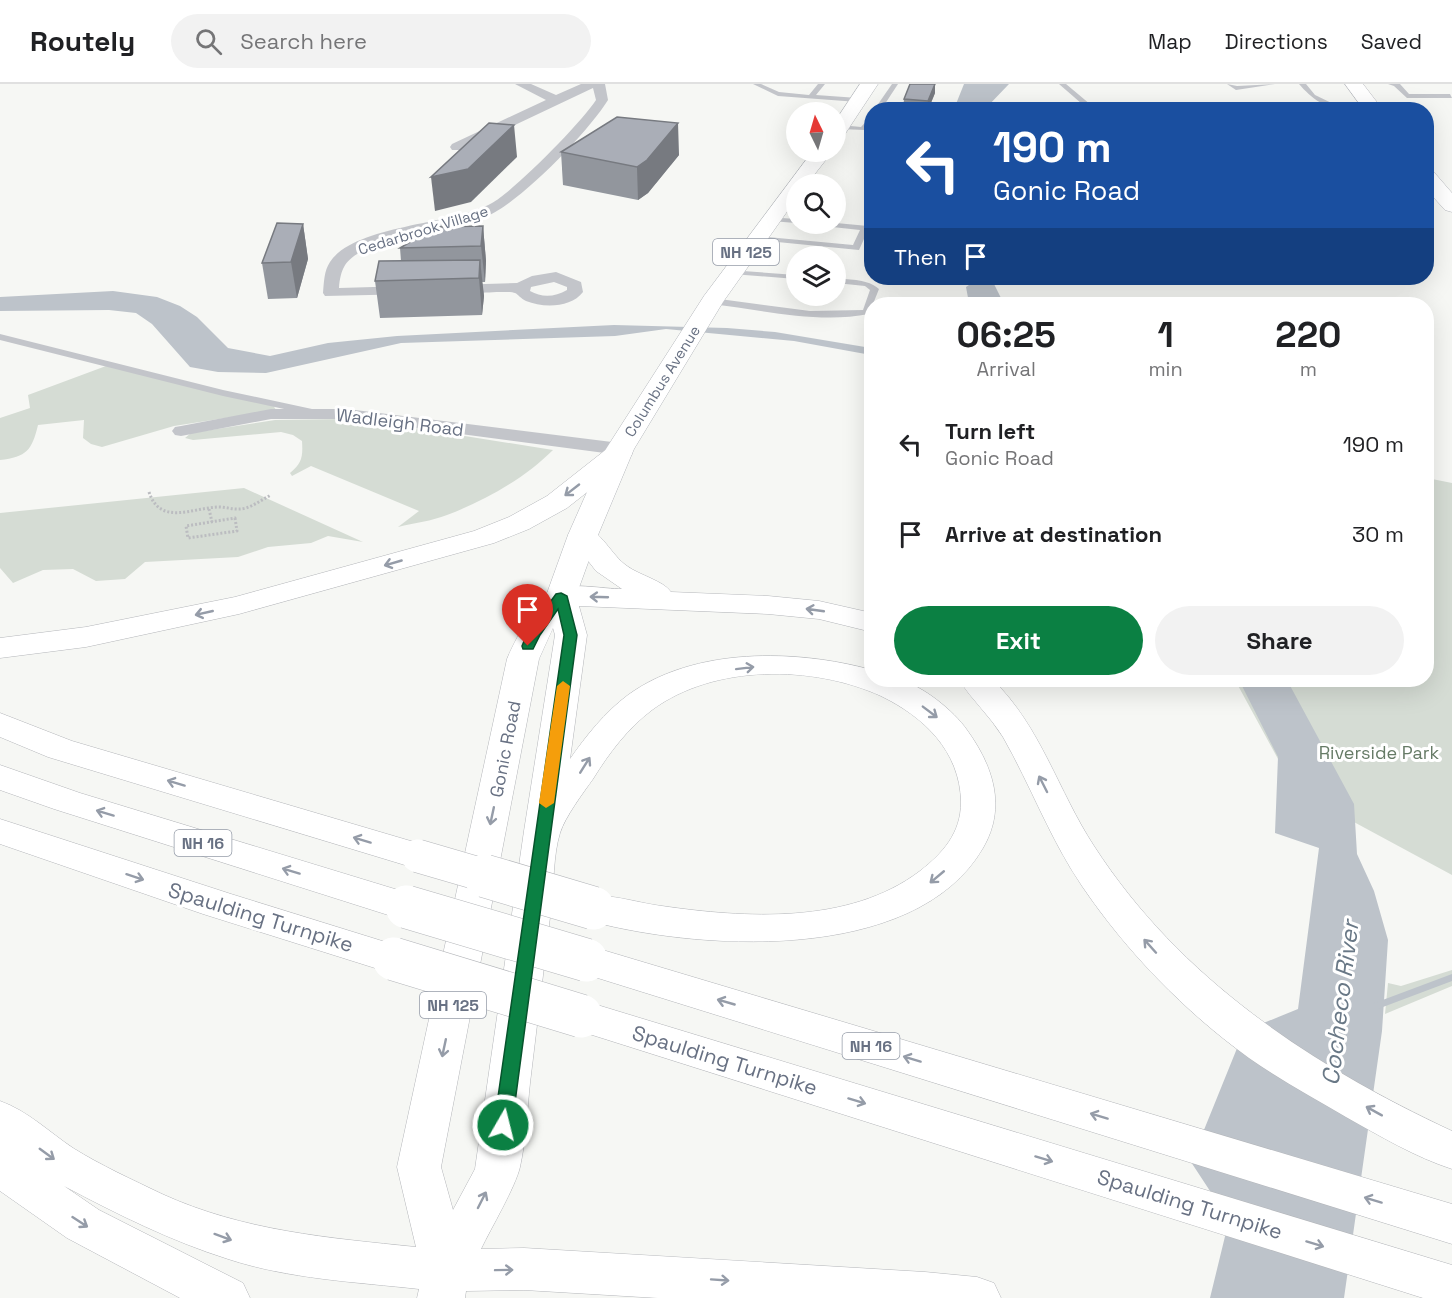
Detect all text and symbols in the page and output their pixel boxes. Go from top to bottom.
search box [171,14,591,68]
text: Routely [30,23,135,59]
icon: search [192,25,225,58]
text: Search here [240,27,367,55]
text: Map [1148,28,1192,55]
text: Directions [1225,28,1328,55]
text: Saved [1361,28,1422,55]
north arrow [786,102,846,162]
map controls [786,102,846,306]
text: 190 m [993,121,1112,174]
icon: left [894,126,972,204]
text: Gonic Road [993,173,1140,208]
button: search [786,174,846,234]
street label: Cedarbrook Village [356,201,490,259]
road number: NH 125 [713,239,779,265]
icon: arrive [959,240,992,273]
text: Then [894,243,947,271]
button: layers [786,246,846,306]
text: 06:25 [957,312,1056,358]
text: 1 [1157,312,1174,358]
text: 220 [1275,312,1341,358]
street label: Columbus Avenue [620,322,704,440]
text: Arrival [976,356,1036,382]
text: min [1148,356,1183,382]
text: m [1300,356,1317,382]
street label: Wadleigh Road [335,403,465,441]
text: Turn left [945,417,1035,445]
icon: left [894,428,927,461]
text: 190 m [1343,430,1404,458]
text: Gonic Road [945,445,1054,471]
one-way arrow [564,484,580,497]
icon: arrive [894,518,927,551]
text: Arrive at destination [945,520,1162,548]
text: 30 m [1352,520,1404,548]
one-way arrow [384,558,403,570]
pin [502,584,553,646]
one-way arrow [590,592,610,603]
icon: arrive [511,593,544,626]
one-way arrow [805,605,825,616]
button: Exit [894,606,1143,675]
button: Share [1155,606,1404,675]
one-way arrow [195,608,215,619]
one-way arrow [735,662,754,673]
street label: Gonic Road [484,699,526,799]
one-way arrow [921,706,937,719]
park label: Riverside Park [1319,741,1440,764]
one-way arrow [579,757,591,773]
one-way arrow [1036,775,1048,793]
one-way arrow [167,777,186,788]
one-way arrow [485,806,497,825]
one-way arrow [96,807,115,818]
road number: NH 16 [174,830,232,856]
one-way arrow [353,834,372,845]
one-way arrow [282,865,301,876]
one-way arrow [930,870,945,884]
one-way arrow [125,872,144,883]
street label: Spaulding Turnpike [165,876,357,958]
water label: Cocheco River [1315,916,1366,1087]
one-way arrow [1143,939,1157,954]
road number: NH 125 [420,992,486,1018]
one-way arrow [717,996,736,1007]
street label: Spaulding Turnpike [629,1019,821,1101]
road number: NH 16 [842,1033,900,1059]
one-way arrow [438,1038,449,1058]
one-way arrow [903,1053,922,1064]
position arrow [471,1093,535,1157]
one-way arrow [847,1096,866,1107]
one-way arrow [1366,1105,1383,1117]
one-way arrow [1090,1110,1109,1121]
one-way arrow [39,1147,55,1160]
one-way arrow [1034,1154,1053,1165]
street label: Spaulding Turnpike [1094,1163,1286,1245]
one-way arrow [477,1191,488,1209]
one-way arrow [1364,1194,1383,1205]
one-way arrow [72,1216,88,1228]
one-way arrow [213,1232,232,1243]
one-way arrow [1305,1239,1324,1250]
one-way arrow [494,1264,514,1276]
one-way arrow [710,1275,730,1286]

